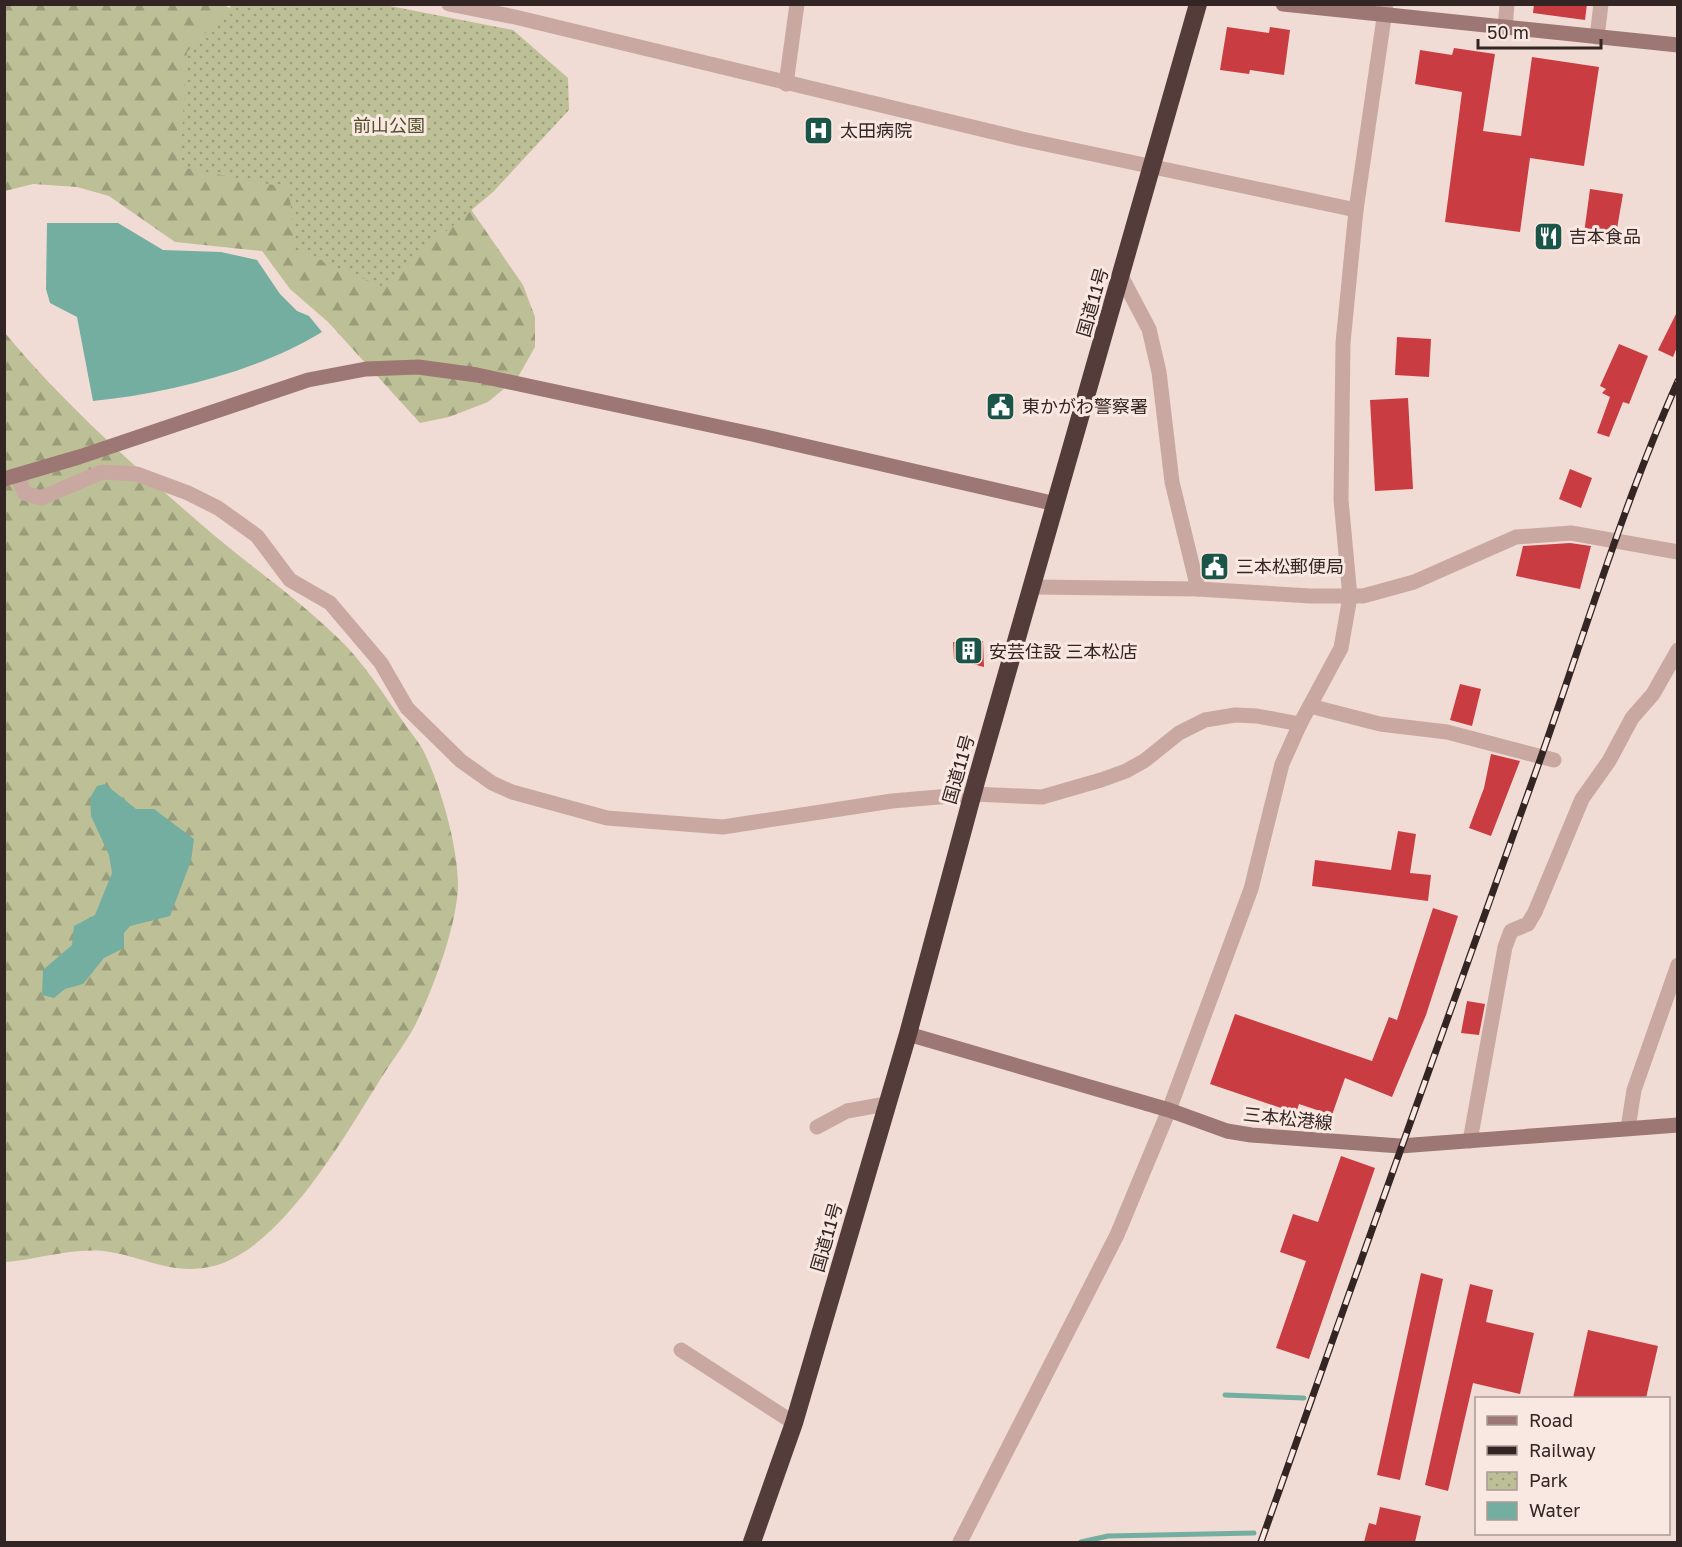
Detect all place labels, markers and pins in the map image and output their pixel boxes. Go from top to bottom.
hospital icon: 太田病院 [803,114,835,146]
place label: 太田病院 [840,119,912,141]
restaurant icon: 吉本食品 [1532,220,1564,252]
place label: 吉本食品 [1569,225,1641,247]
public building icon: 東かがわ警察署 [985,390,1017,422]
place label: 東かがわ警察署 [1022,395,1148,417]
public building icon: 三本松郵便局 [1199,550,1231,582]
place label: 三本松郵便局 [1236,555,1344,577]
building icon: 安芸住設 三本松店 [952,635,984,667]
place label: 安芸住設 三本松店 [989,640,1138,662]

